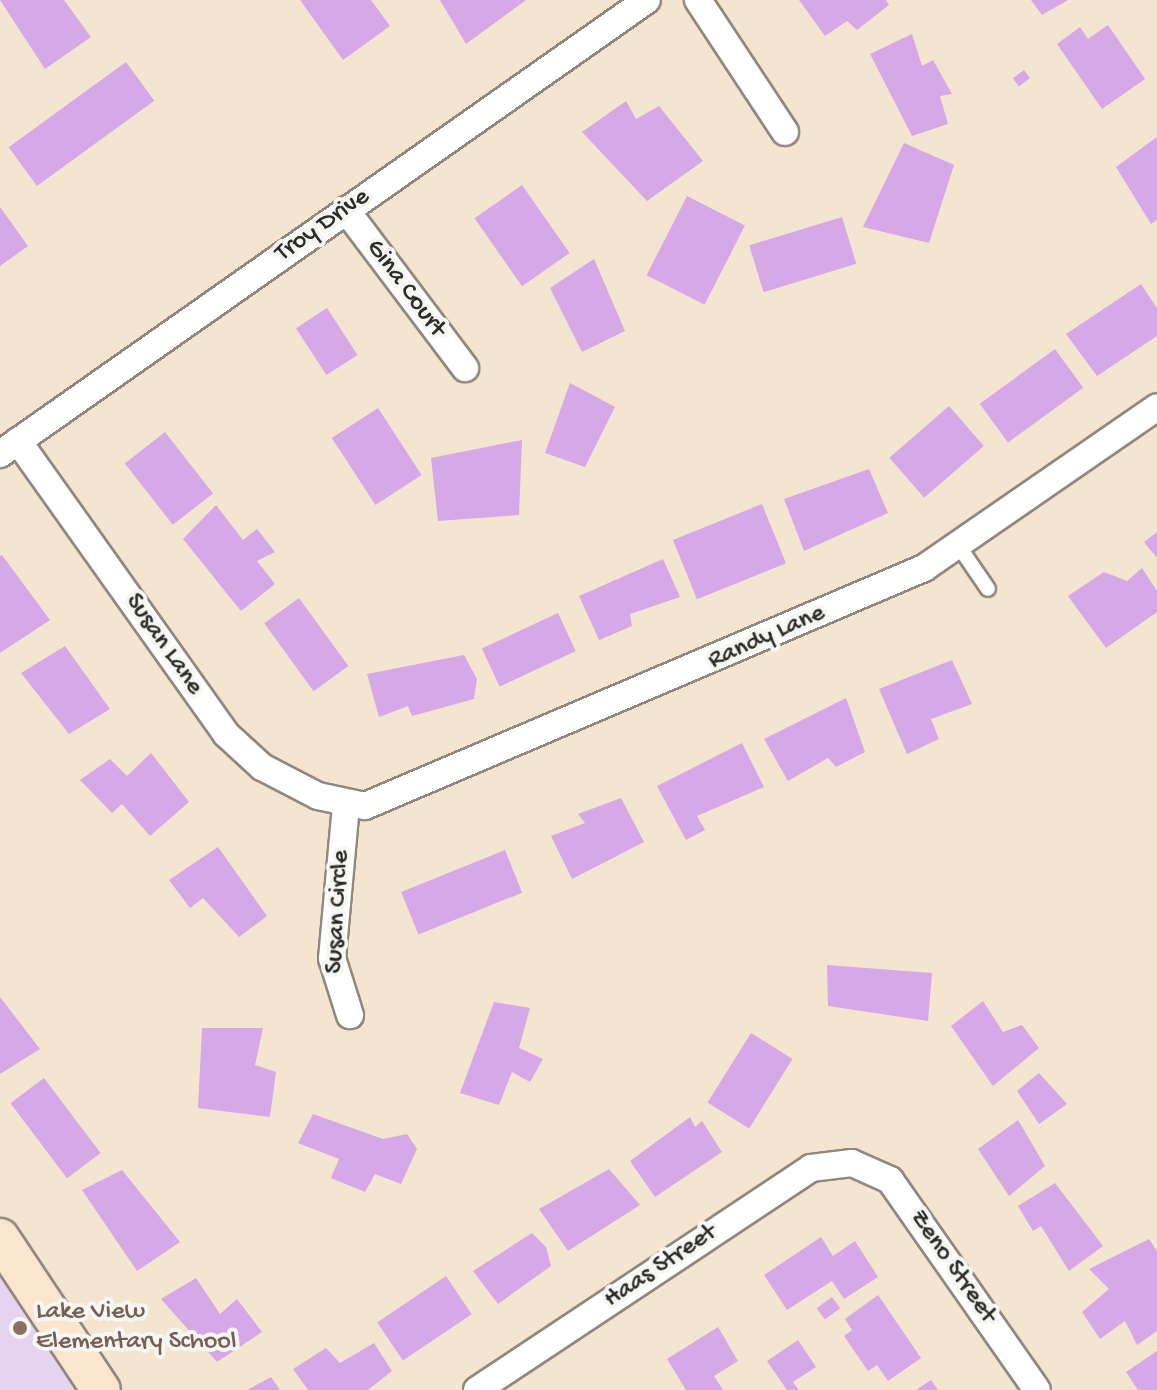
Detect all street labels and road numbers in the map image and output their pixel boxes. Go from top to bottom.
street label: Troy Drive [270,182,376,270]
street label: Gina Court [358,234,452,344]
street label: Susan Lane [117,588,209,702]
street label: Randy Lane [704,598,830,678]
street label: Susan Circle [320,849,358,975]
street label: Zeno Street [901,1204,1003,1330]
street label: Haas Street [599,1218,723,1316]

